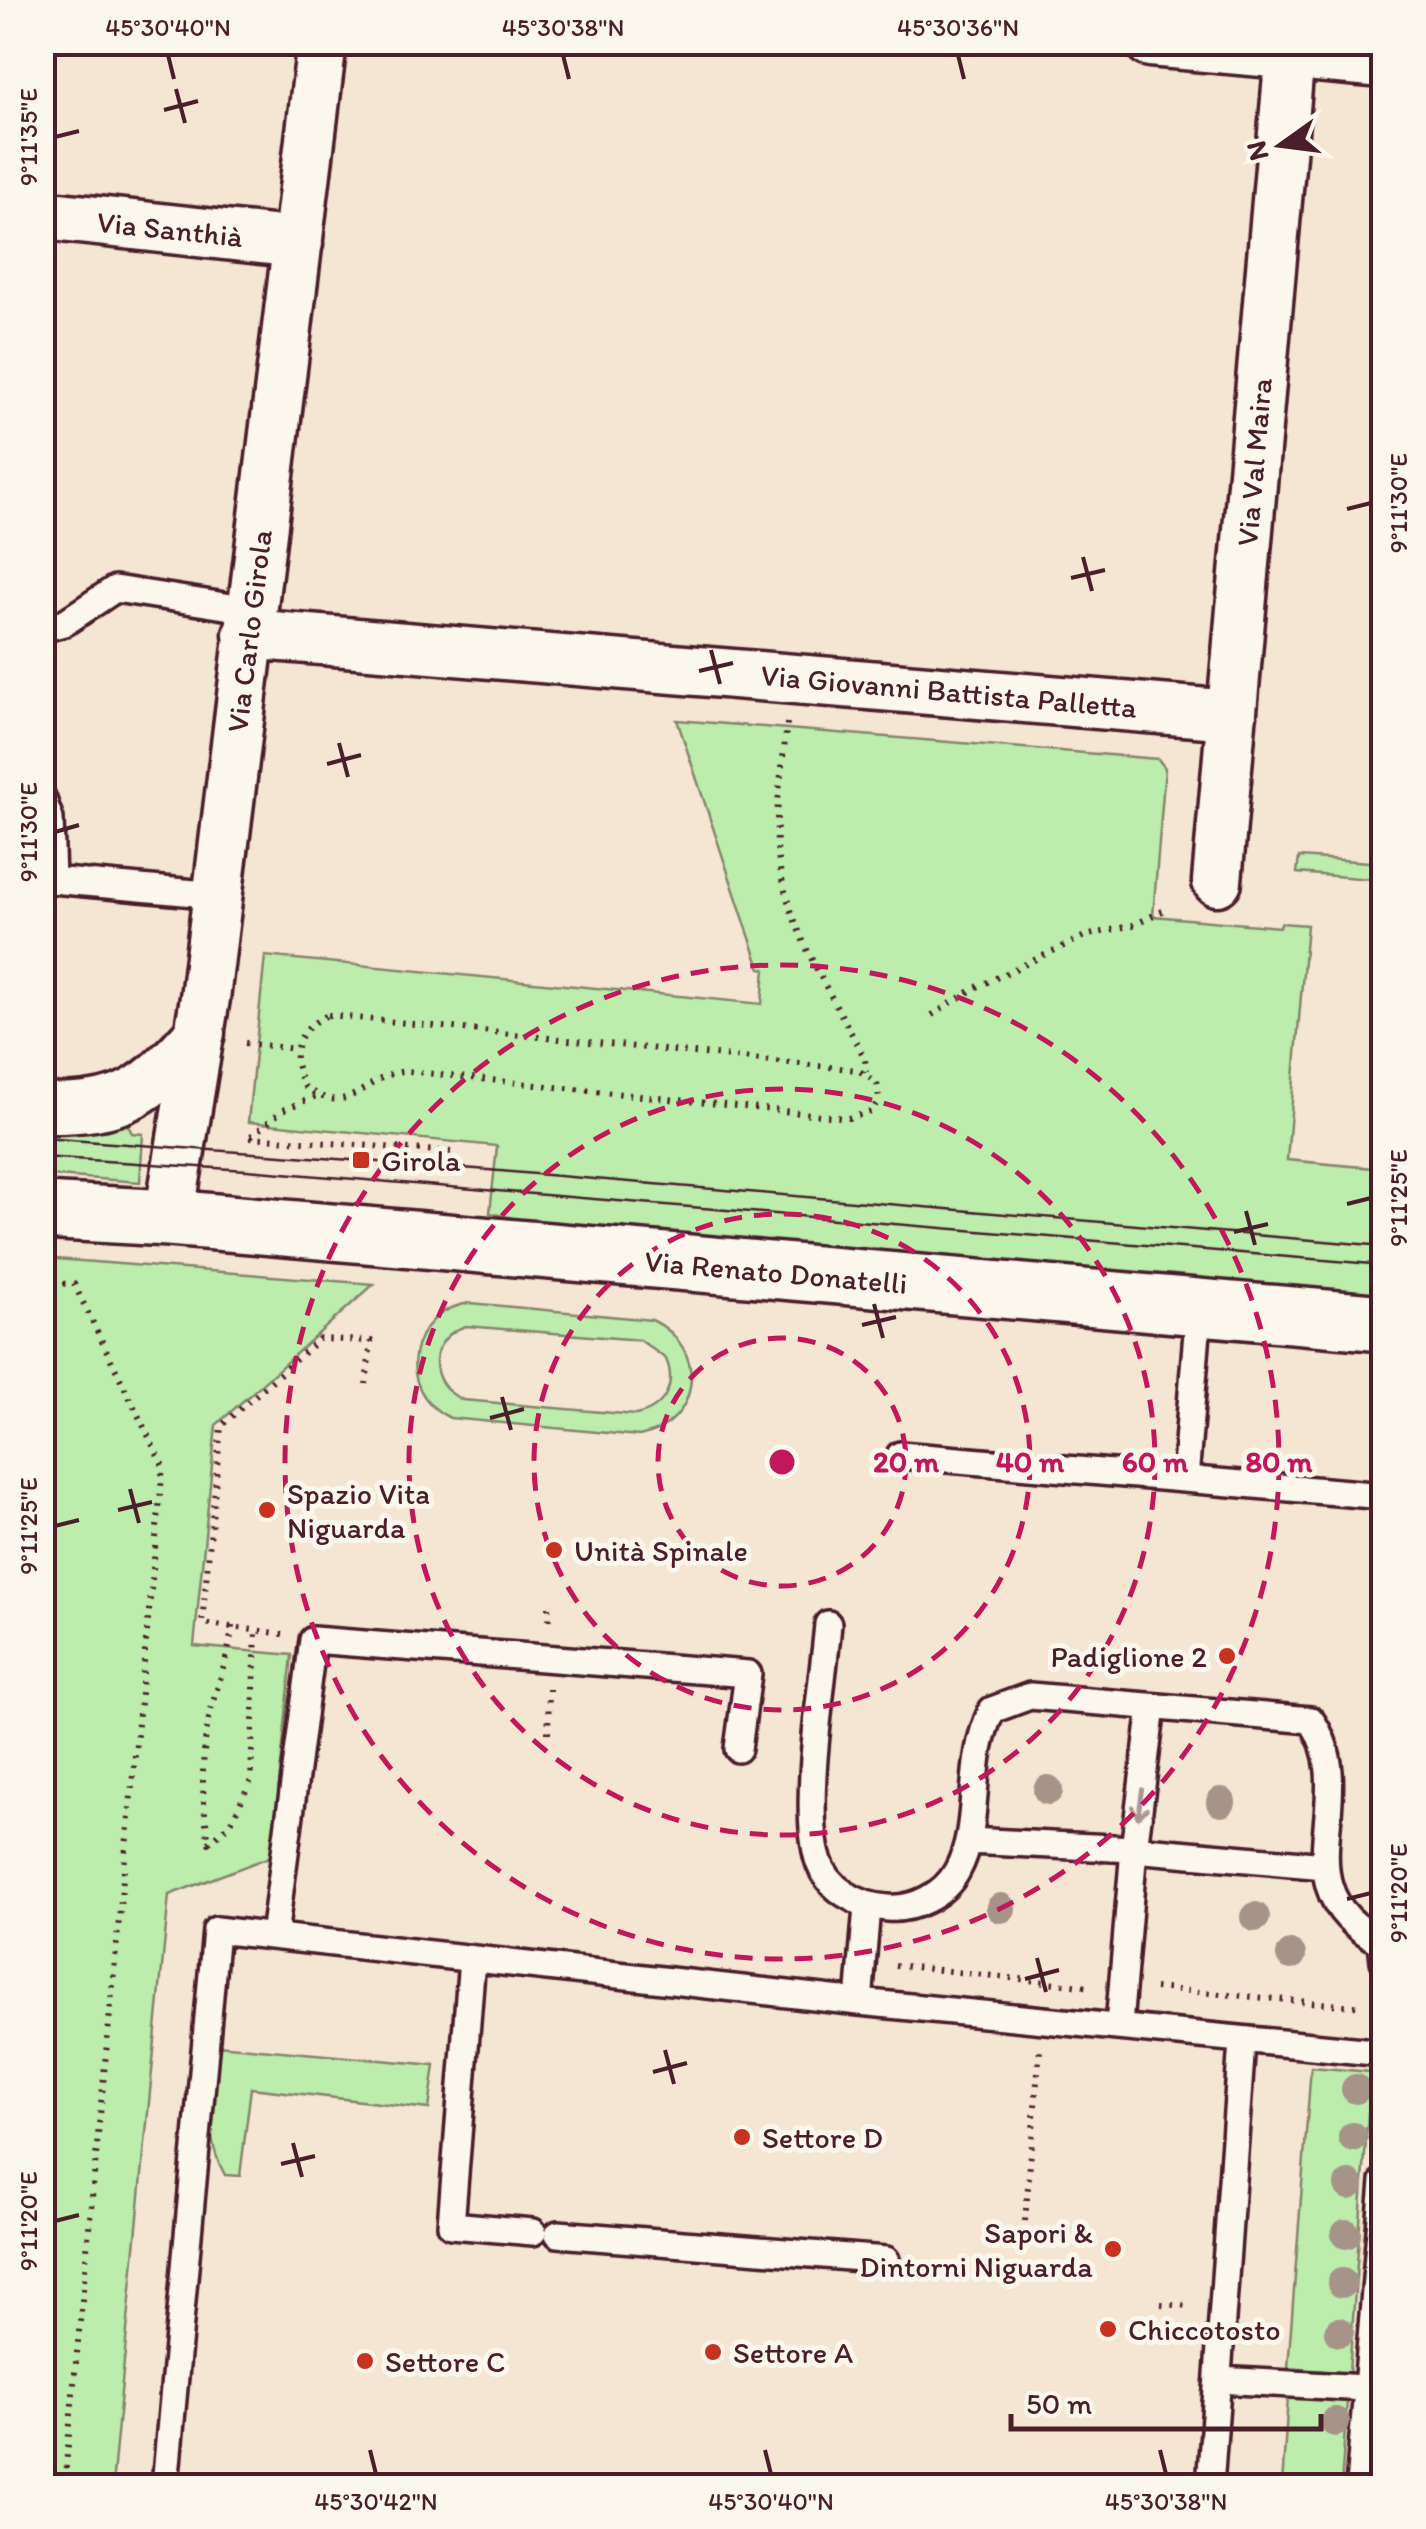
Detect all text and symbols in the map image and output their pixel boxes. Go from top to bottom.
text: 45°30'40"N [105,12,231,42]
text: 45°30'38"N [502,12,624,42]
text: 45°30'36"N [897,12,1019,42]
text: 9°11'35"E [13,88,43,186]
north arrow [1231,95,1331,195]
text: N [1238,138,1276,164]
street label: Via Santhià [95,203,245,255]
street label: Via Val Maira [1228,376,1280,548]
text: 9°11'30"E [1383,453,1413,553]
street label: Via Carlo Girola [218,527,280,734]
street label: Via Giovanni Battista Palletta [759,656,1139,726]
text: 9°11'30"E [13,782,43,882]
place label: Girola [381,1142,461,1179]
marker: Girola [350,1149,372,1171]
text: 9°11'25"E [1383,1149,1413,1247]
street label: Via Renato Donatelli [643,1242,909,1302]
text: 20 m [873,1443,940,1480]
text: 40 m [996,1443,1065,1480]
text: 60 m [1122,1443,1189,1480]
text: 80 m [1246,1443,1313,1480]
centre of rings [764,1444,800,1480]
place label: Spazio Vita Niguarda [287,1475,430,1546]
text: 9°11'25"E [13,1477,43,1575]
marker: Spazio Vita Niguarda [256,1499,278,1521]
place label: Unità Spinale [574,1532,748,1569]
marker: Unità Spinale [543,1539,565,1561]
place label: Padiglione 2 [1051,1638,1207,1675]
marker: Padiglione 2 [1216,1645,1238,1667]
one-way arrow [1130,1787,1148,1819]
text: 9°11'20"E [1383,1843,1413,1943]
place label: Settore D [762,2119,883,2156]
marker: Settore D [731,2126,753,2148]
text: 9°11'20"E [13,2171,43,2271]
place label: Sapori & Dintorni Niguarda [860,2214,1093,2285]
marker: Sapori & Dintorni Niguarda [1102,2238,1124,2260]
place label: Chiccotosto [1128,2311,1281,2348]
marker: Chiccotosto [1097,2318,1119,2340]
place label: Settore A [733,2334,853,2371]
marker: Settore A [702,2341,724,2363]
place label: Settore C [385,2343,505,2380]
marker: Settore C [354,2350,376,2372]
scale bar [1011,2369,1321,2431]
text: 50 m [1026,2385,1092,2422]
text: 45°30'42"N [314,2486,438,2516]
text: 45°30'40"N [708,2486,834,2516]
text: 45°30'38"N [1105,2486,1227,2516]

